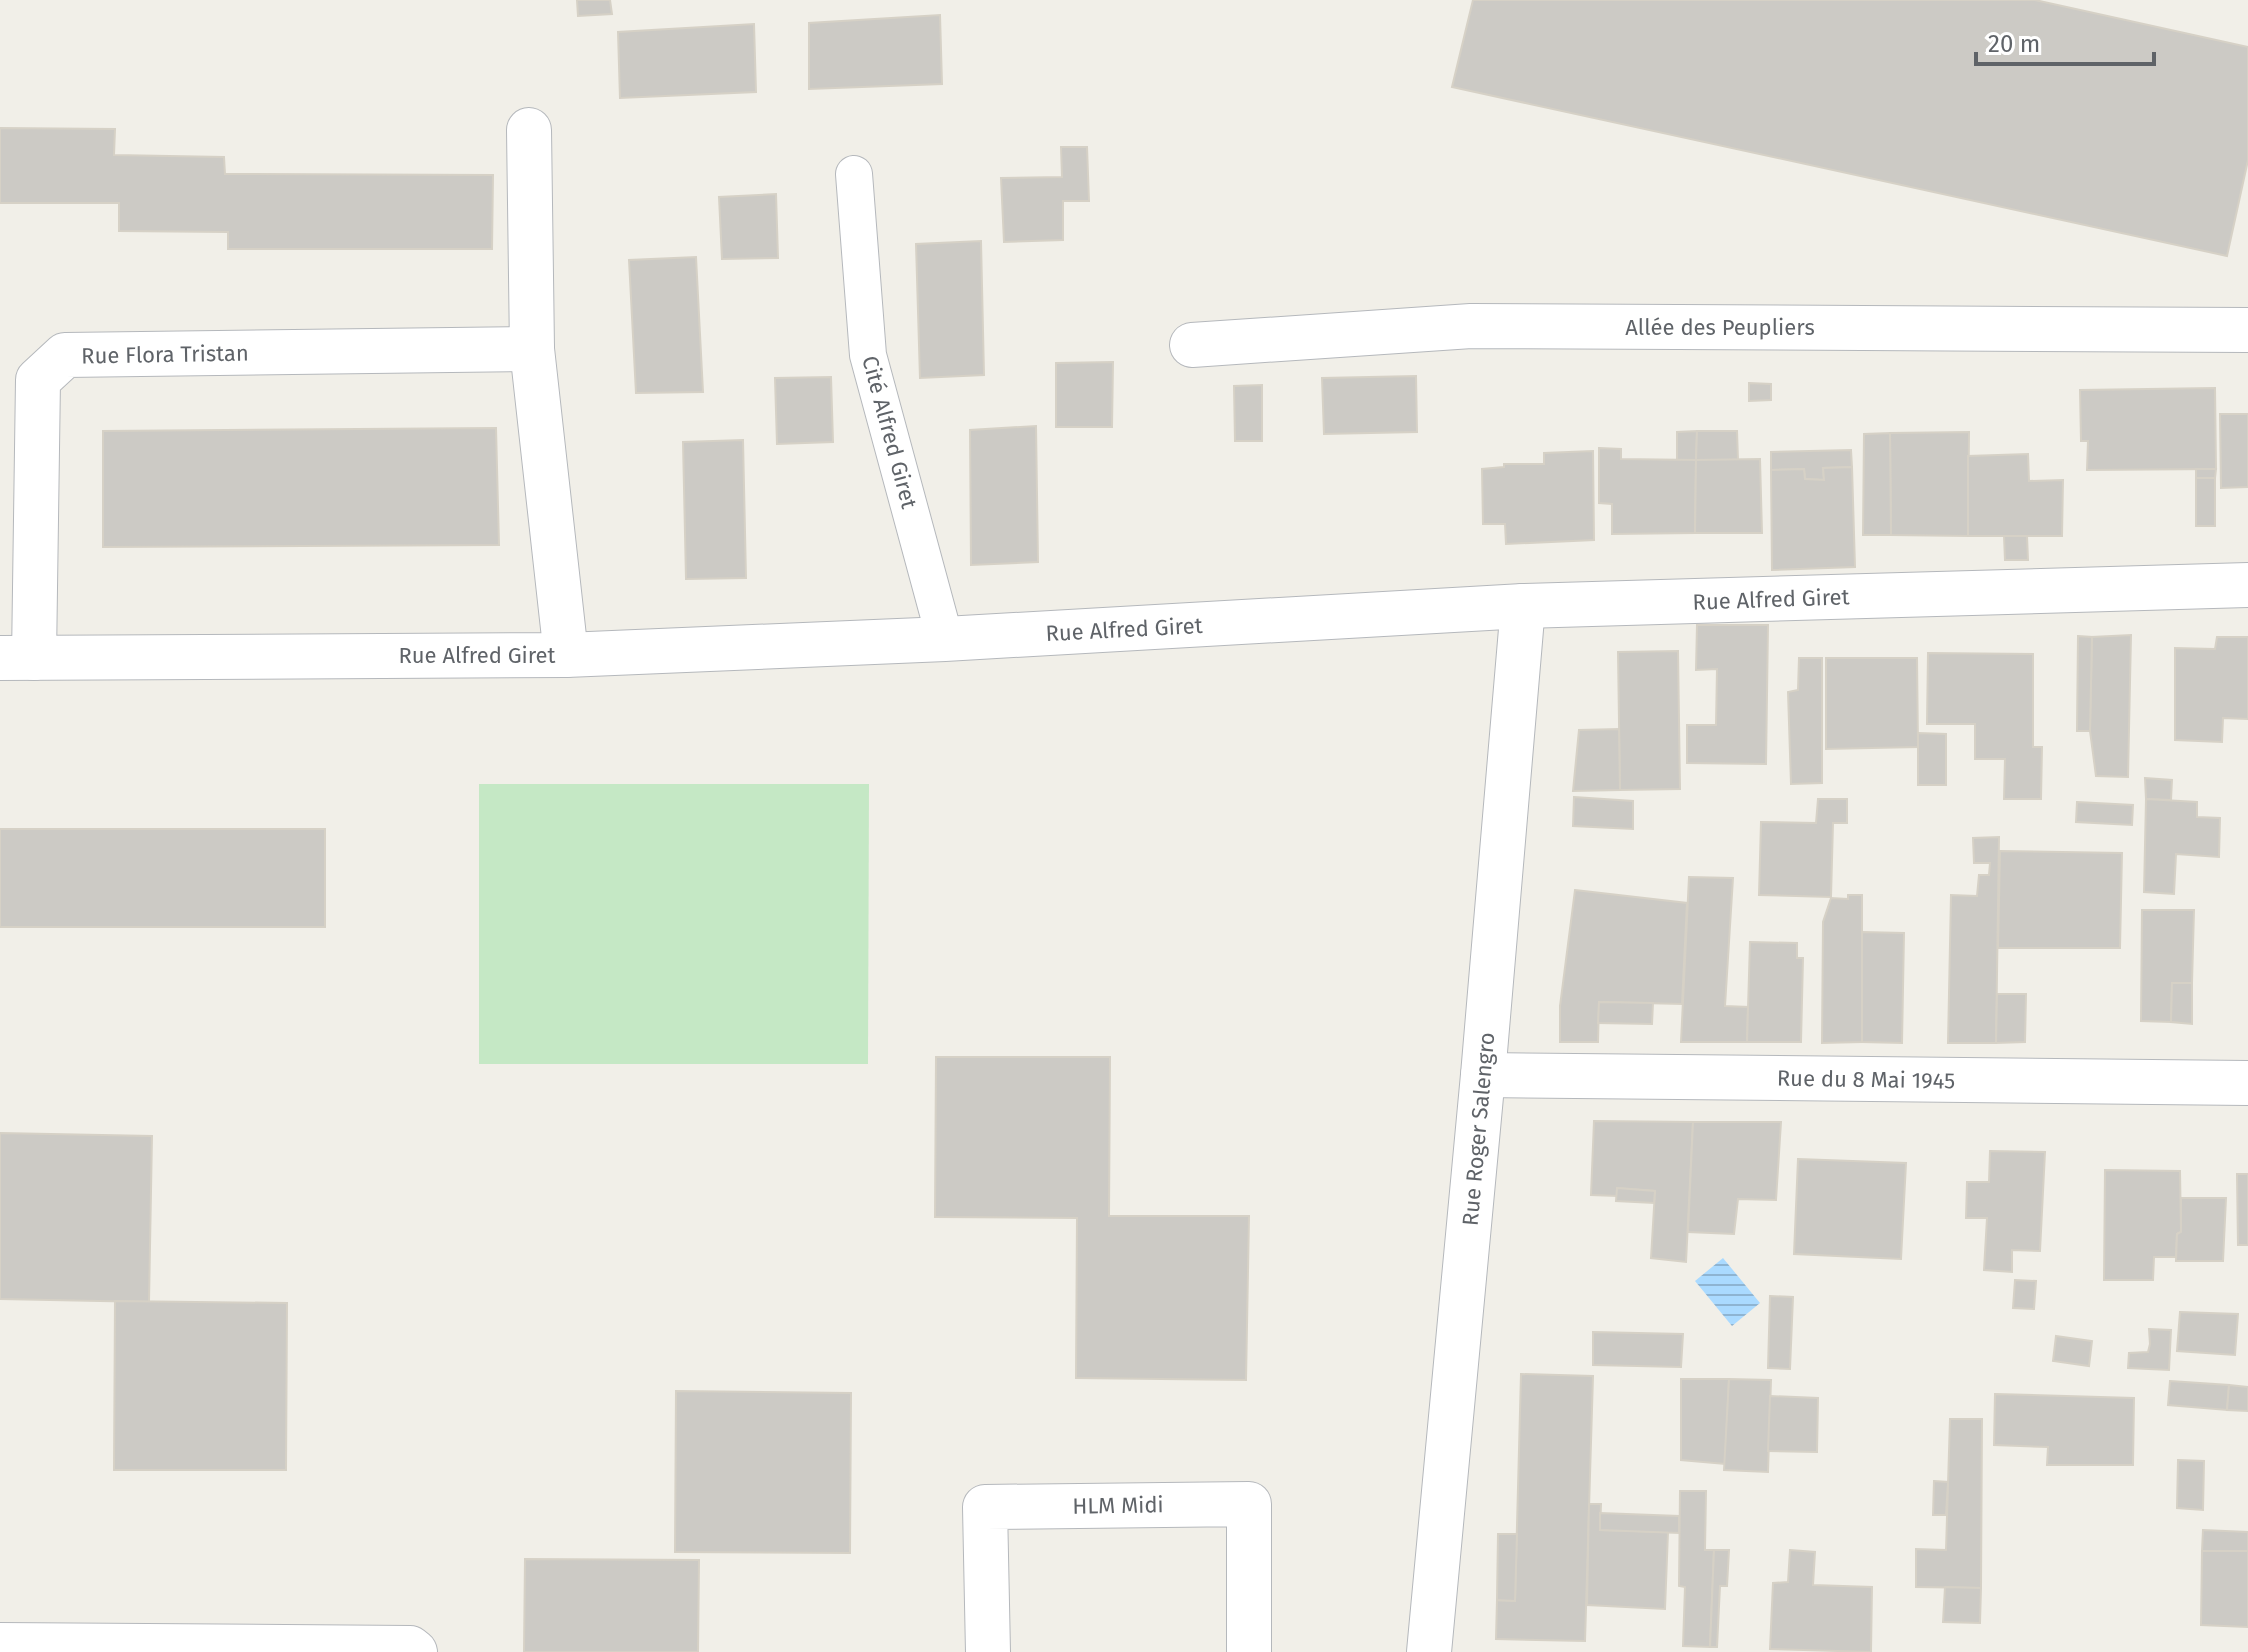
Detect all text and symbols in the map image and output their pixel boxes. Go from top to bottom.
scale bar [1976,16,2154,66]
text: 20 m [1988,30,2040,58]
street label: Allée des Peupliers [1625,314,1815,341]
street label: Rue Flora Tristan [81,340,249,369]
street label: Cité Alfred Giret [856,353,923,512]
street label: Rue Alfred Giret [1692,583,1850,616]
street label: Rue Alfred Giret [1045,612,1203,647]
street label: Rue Alfred Giret [398,642,556,669]
street label: Rue Roger Salengro [1457,1031,1500,1227]
street label: Rue du 8 Mai 1945 [1777,1064,1955,1095]
street label: HLM Midi [1072,1491,1164,1520]

